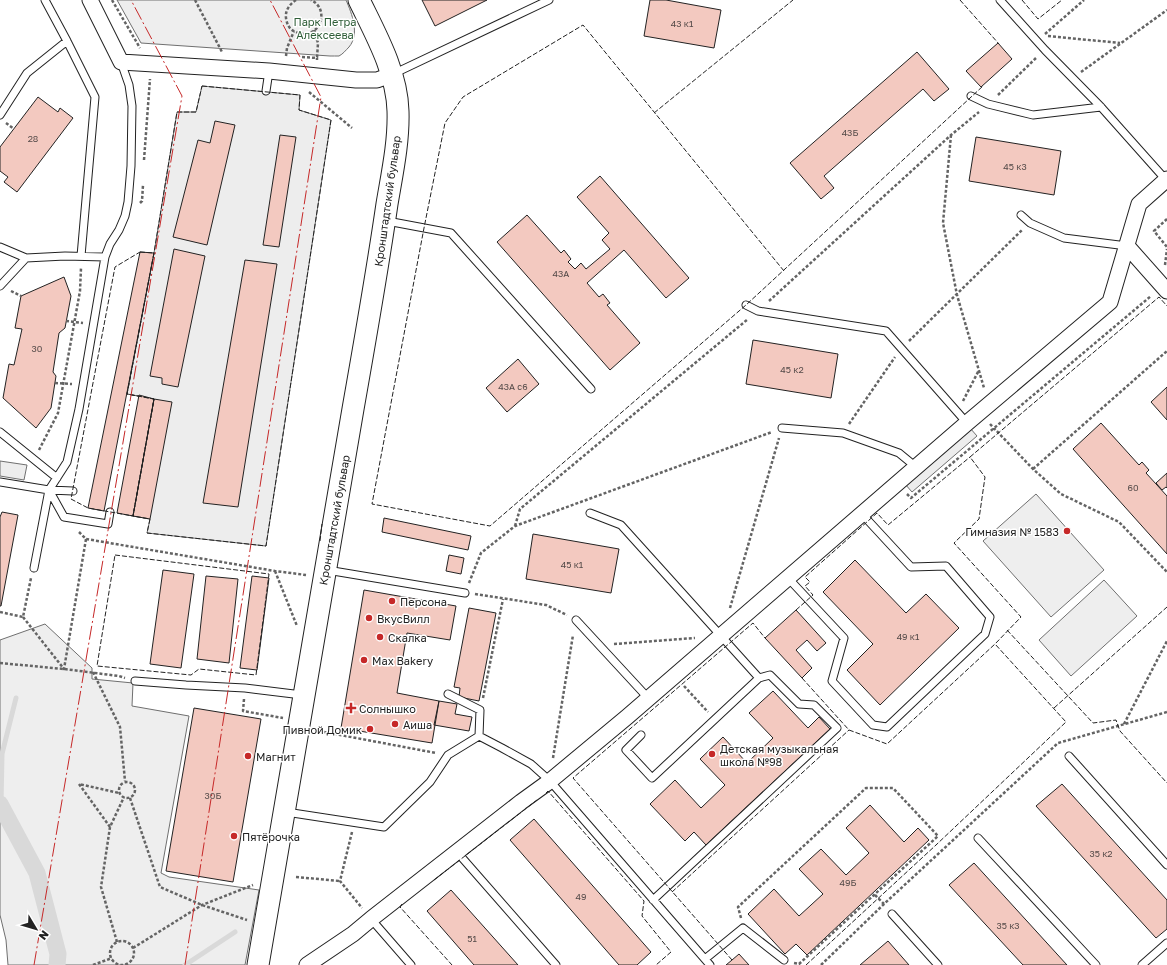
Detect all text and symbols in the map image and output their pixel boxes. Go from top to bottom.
park label: Парк Петра Алексеева [293,15,357,41]
house number: 43 к1 [671,18,694,29]
house number: 43Б [842,127,858,138]
house number: 28 [28,133,38,144]
street label: Кронштадтский бульвар [371,134,403,267]
house number: 45 к3 [1003,161,1027,172]
house number: 43А [553,268,569,279]
house number: 30 [32,343,43,354]
house number: 45 к2 [780,364,804,375]
house number: 43A c6 [498,381,528,392]
street label: Кронштадтский бульвар [316,454,352,586]
house number: 60 [1127,482,1139,493]
place label: Гимназия № 1583 [965,525,1059,538]
marker: Гимназия № 1583 [1062,526,1072,536]
house number: 45 к1 [561,559,584,570]
place label: Персона [400,595,447,608]
marker: Персона [387,596,397,606]
place label: ВкусВилл [377,612,430,625]
marker: ВкусВилл [364,613,374,623]
place label: Скалка [388,631,427,644]
house number: 49 к1 [897,631,920,642]
marker: Скалка [375,632,385,642]
place label: Max Bakery [372,654,433,667]
marker: Max Bakery [359,655,369,665]
place label: Солнышко [359,702,416,715]
marker: Солнышко [346,703,356,713]
place label: Аиша [403,718,432,731]
marker: Аиша [390,719,400,729]
place label: Пивной Домик [283,723,363,736]
marker: Пивной Домик [365,724,375,734]
place label: Детская музыкальная школа №98 [720,742,838,768]
marker: Детская музыкальная школа №98 [707,749,717,759]
place label: Магнит [256,750,296,763]
marker: Магнит [243,751,253,761]
house number: 30Б [205,790,221,801]
place label: Пятёрочка [242,830,300,843]
marker: Пятёрочка [229,831,239,841]
house number: 35 к2 [1089,848,1113,859]
house number: 49Б [840,877,856,888]
house number: 49 [576,891,586,902]
north arrow [16,909,56,949]
house number: 35 к3 [996,920,1020,931]
text: N [37,928,52,943]
house number: 51 [467,933,477,944]

